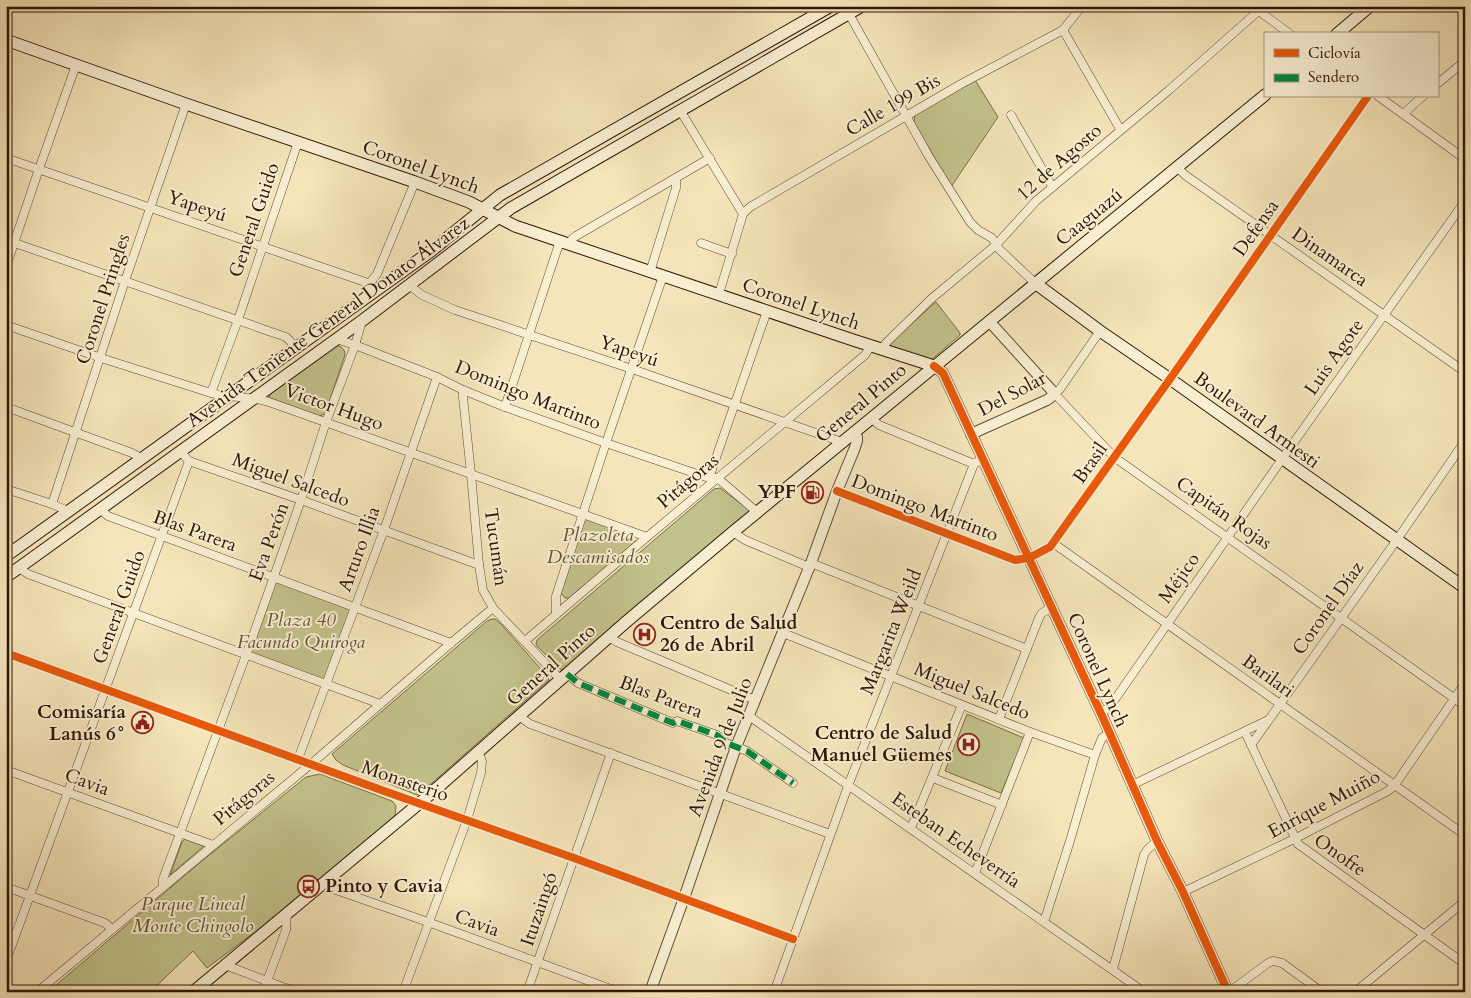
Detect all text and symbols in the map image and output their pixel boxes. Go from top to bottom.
legend [1264,32,1438,98]
text: Ciclovía [1308,43,1361,63]
street label: Calle 199 Bis [841,67,945,143]
text: Sendero [1308,67,1359,87]
street label: 12 de Agosto [1011,118,1107,206]
street label: Coronel Lynch [359,134,484,200]
street label: General Guido [222,159,286,281]
street label: Caaguazú [1050,182,1128,252]
street label: Yapeyú [164,184,230,228]
street label: Defensa [1227,194,1285,262]
street label: Avenida Teniente General Donato Álvarez [181,210,475,434]
street label: Dinamarca [1287,221,1373,293]
street label: Coronel Pringles [70,230,136,368]
street label: Coronel Lynch [739,272,864,336]
street label: Luis Agote [1298,314,1370,400]
street label: Yapeyú [596,329,662,373]
street label: Domingo Martinto [451,354,605,436]
street label: General Pinto [810,357,912,449]
street label: Del Solar [973,365,1051,423]
street label: Boulevard Armesti [1189,365,1325,475]
street label: Victor Hugo [281,377,387,437]
street label: Brasil [1067,437,1114,489]
street label: Miguel Salcedo [229,447,353,513]
street label: Pitágoras [652,448,724,514]
street label: Domingo Martinto [848,468,1002,548]
street label: Capitán Rojas [1171,470,1277,556]
place label: YPF [758,479,796,505]
fuel station icon: YPF [800,480,824,504]
street label: Eva Perón [243,499,295,585]
street label: Arturo Illia [332,503,386,595]
street label: Blas Parera [149,504,241,558]
street label: Tucumán [478,506,514,588]
park label: Plazoleta Descamisados [547,522,650,570]
street label: General Guido [86,546,152,668]
street label: Méjico [1152,548,1206,608]
street label: Coronel Díaz [1286,556,1370,660]
street label: Margarita Weild [854,565,928,699]
park label: Plaza 40 Facundo Quiroga [237,607,365,655]
street label: Coronel Lynch [1061,609,1135,732]
place label: Centro de Salud 26 de Abril [660,610,798,658]
street label: General Pinto [501,618,601,712]
hospital icon: Centro de Salud 26 de Abril [632,622,656,646]
street label: Barilari [1237,648,1299,704]
street label: Miguel Salcedo [910,656,1034,726]
street label: Blas Parera [615,669,707,725]
street label: Avenida 9 de Julio [681,674,759,820]
place label: Comisaría Lanús 6° [37,699,127,747]
public building icon: Comisaría Lanús 6° [130,711,154,735]
place label: Centro de Salud Manuel Güemes [811,720,952,768]
hospital icon: Centro de Salud Manuel Güemes [956,732,980,756]
street label: Monasterio [358,754,452,808]
street label: Cavia [61,762,113,802]
street label: Enrique Muiño [1263,763,1385,845]
street label: Pitágoras [208,765,280,831]
street label: Esteban Echeverría [886,786,1026,894]
street label: Onofre [1308,827,1372,883]
street label: Ituzaingó [514,869,564,949]
place label: Pinto y Cavia [325,873,444,899]
bus stop icon: Pinto y Cavia [297,874,321,898]
park label: Parque Lineal Monte Chingolo [132,891,254,939]
street label: Cavia [451,903,503,943]

